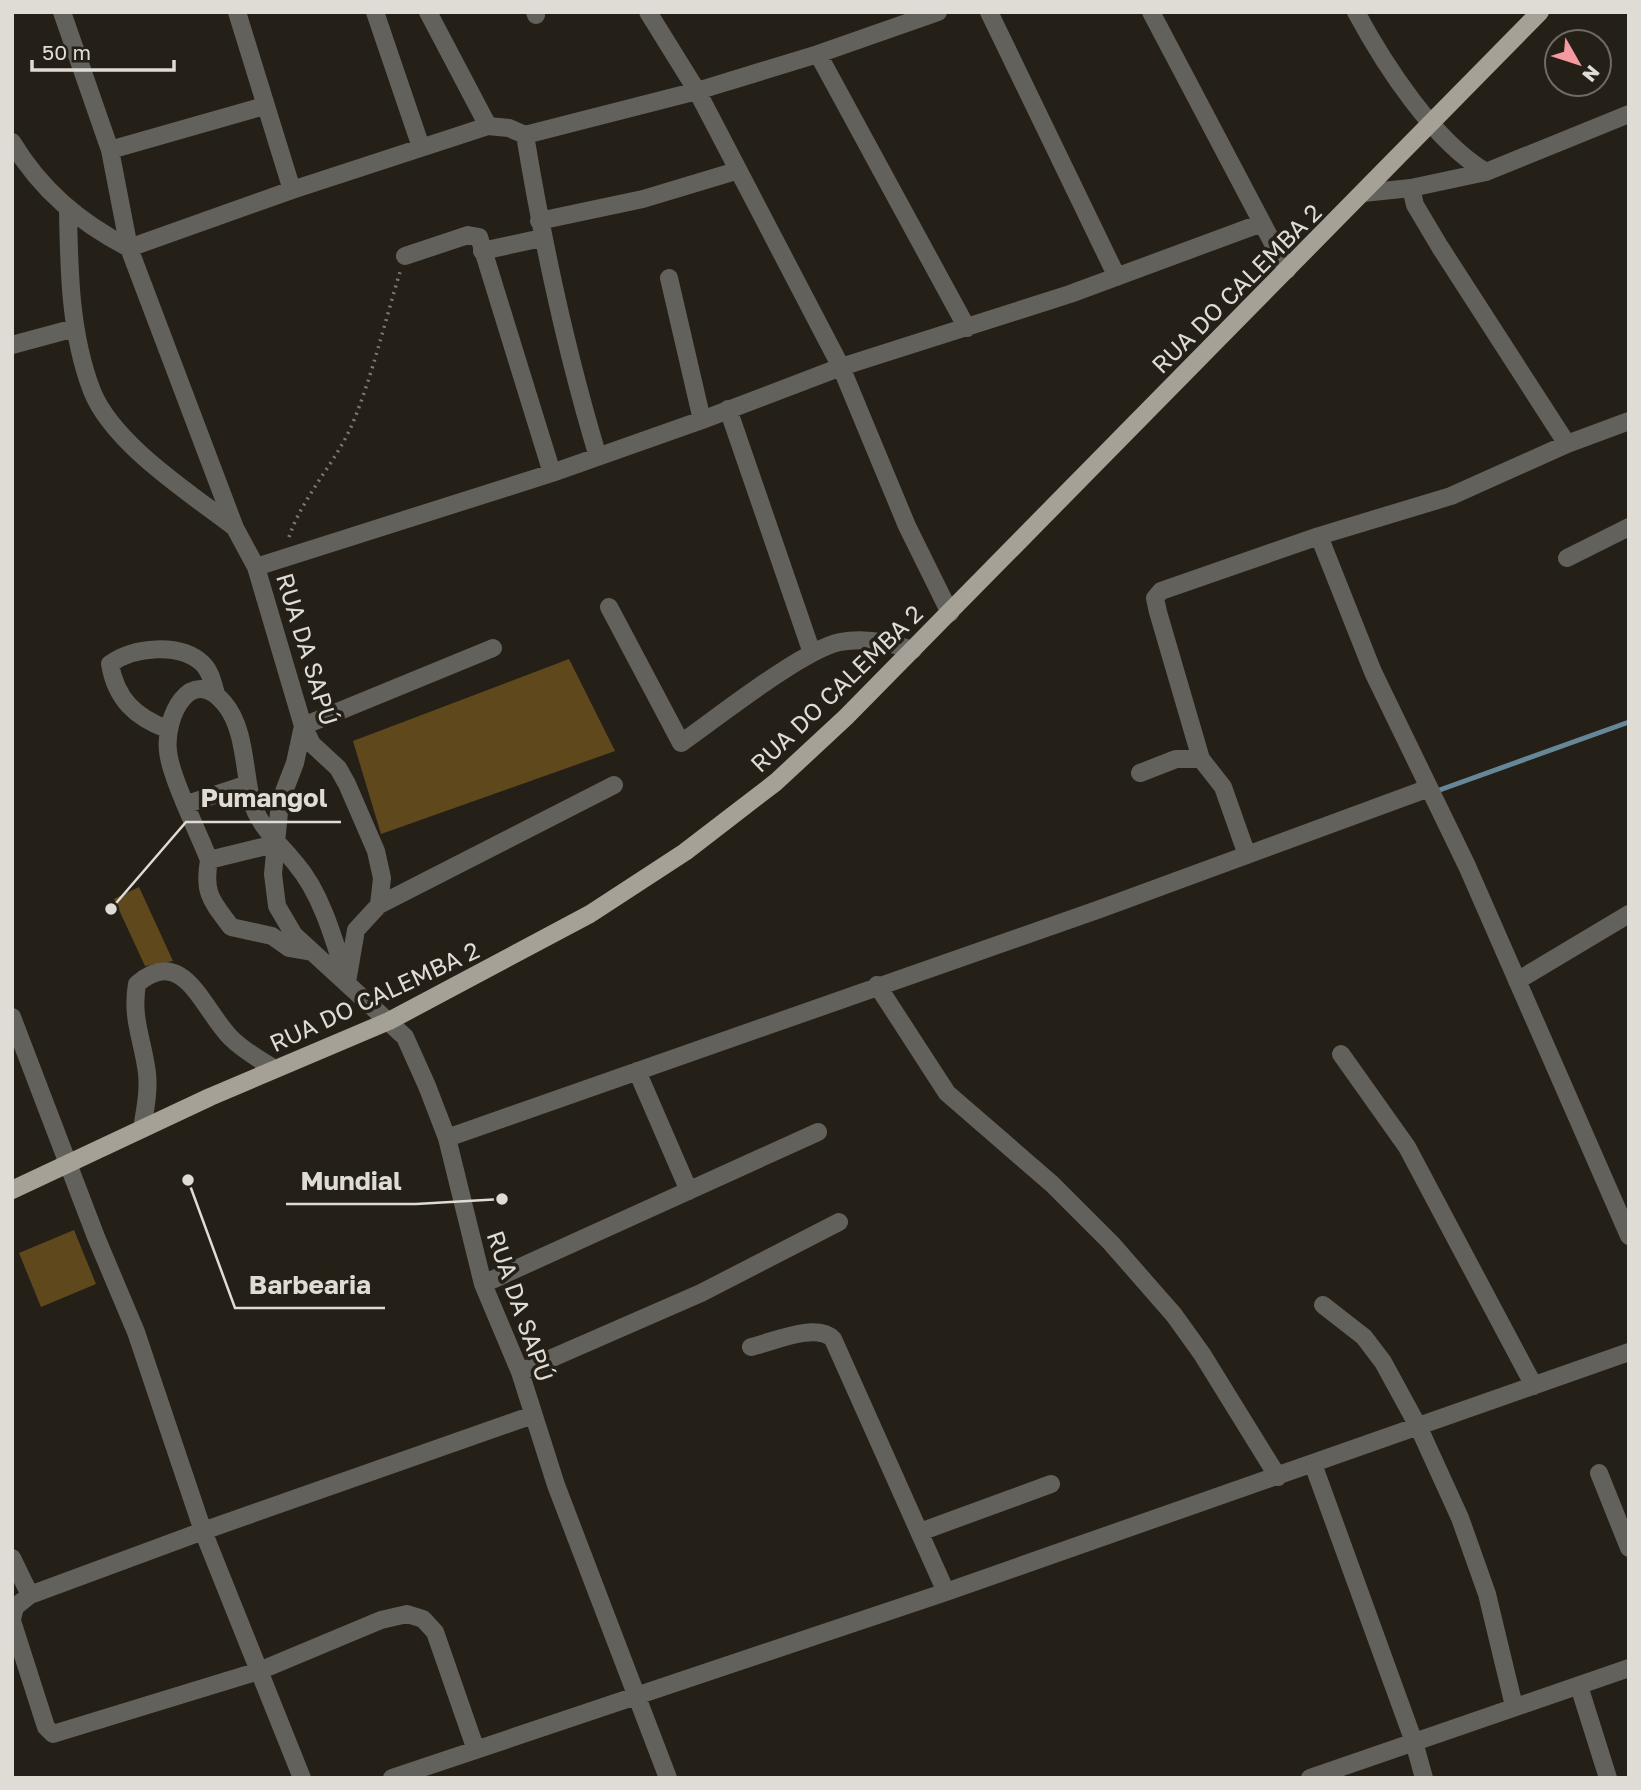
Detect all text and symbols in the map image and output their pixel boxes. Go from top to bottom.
scale bar [32,28,173,72]
north arrow [1543,28,1613,98]
text: 50 m [42,39,91,65]
text: N [1578,61,1605,87]
street label: RUA DO CALEMBA 2 [1145,197,1327,379]
street label: RUA DA SAPÚ [271,569,345,729]
street label: RUA DO CALEMBA 2 [744,598,928,778]
callout: Pumangol [186,775,341,822]
text: Pumangol [201,782,328,813]
street label: RUA DO CALEMBA 2 [265,935,483,1057]
callout: Mundial [286,1157,416,1204]
text: Mundial [300,1165,402,1196]
street label: RUA DA SAPÚ [482,1227,560,1385]
callout: Barbearia [235,1261,385,1308]
text: Barbearia [249,1269,371,1300]

